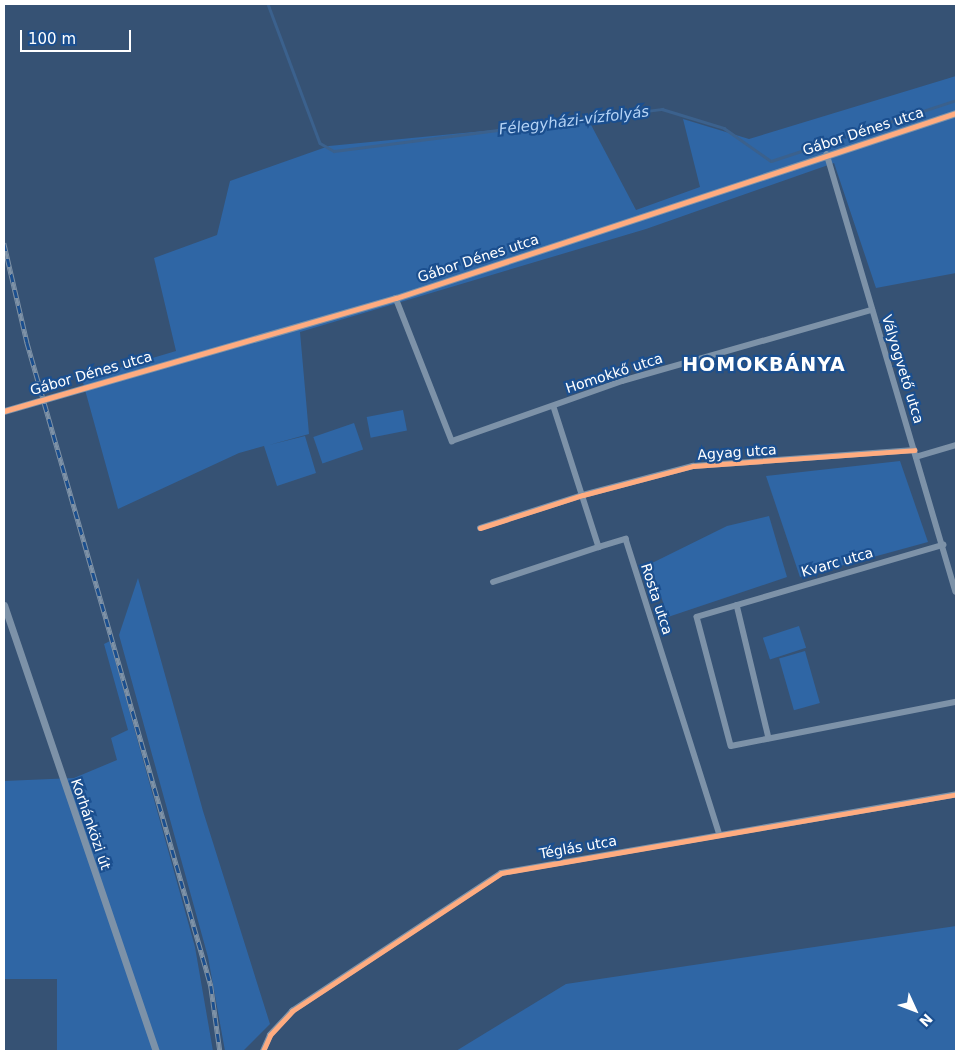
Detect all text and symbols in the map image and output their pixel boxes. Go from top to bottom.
scale bar [22,20,134,52]
text: 100 m [28,30,76,48]
water label: Félegyházi-vízfolyás [498,103,650,139]
street label: Gábor Dénes utca [800,103,926,159]
street label: Gábor Dénes utca [415,230,541,286]
street label: Vályogvető utca [878,313,928,425]
street label: Gábor Dénes utca [28,348,154,398]
street label: Homokkő utca [563,349,665,397]
district label: HOMOKBÁNYA [681,354,847,376]
street label: Agyag utca [697,441,777,463]
street label: Kvarc utca [799,544,875,580]
street label: Rosta utca [638,561,676,637]
street label: Korhánközi út [68,776,114,872]
street label: Téglás utca [538,832,618,862]
north arrow [890,985,940,1035]
text: N [916,1010,936,1030]

